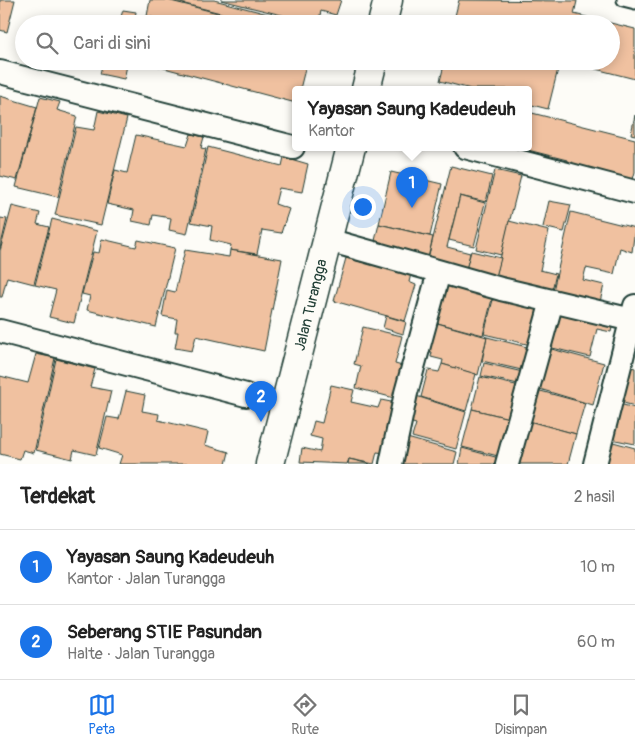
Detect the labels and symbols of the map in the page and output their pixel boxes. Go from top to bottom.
pin: 1 [396,167,428,208]
your location [350,194,376,220]
street label: Jalan Turangga [290,257,332,353]
pin: 2 [245,381,277,422]

